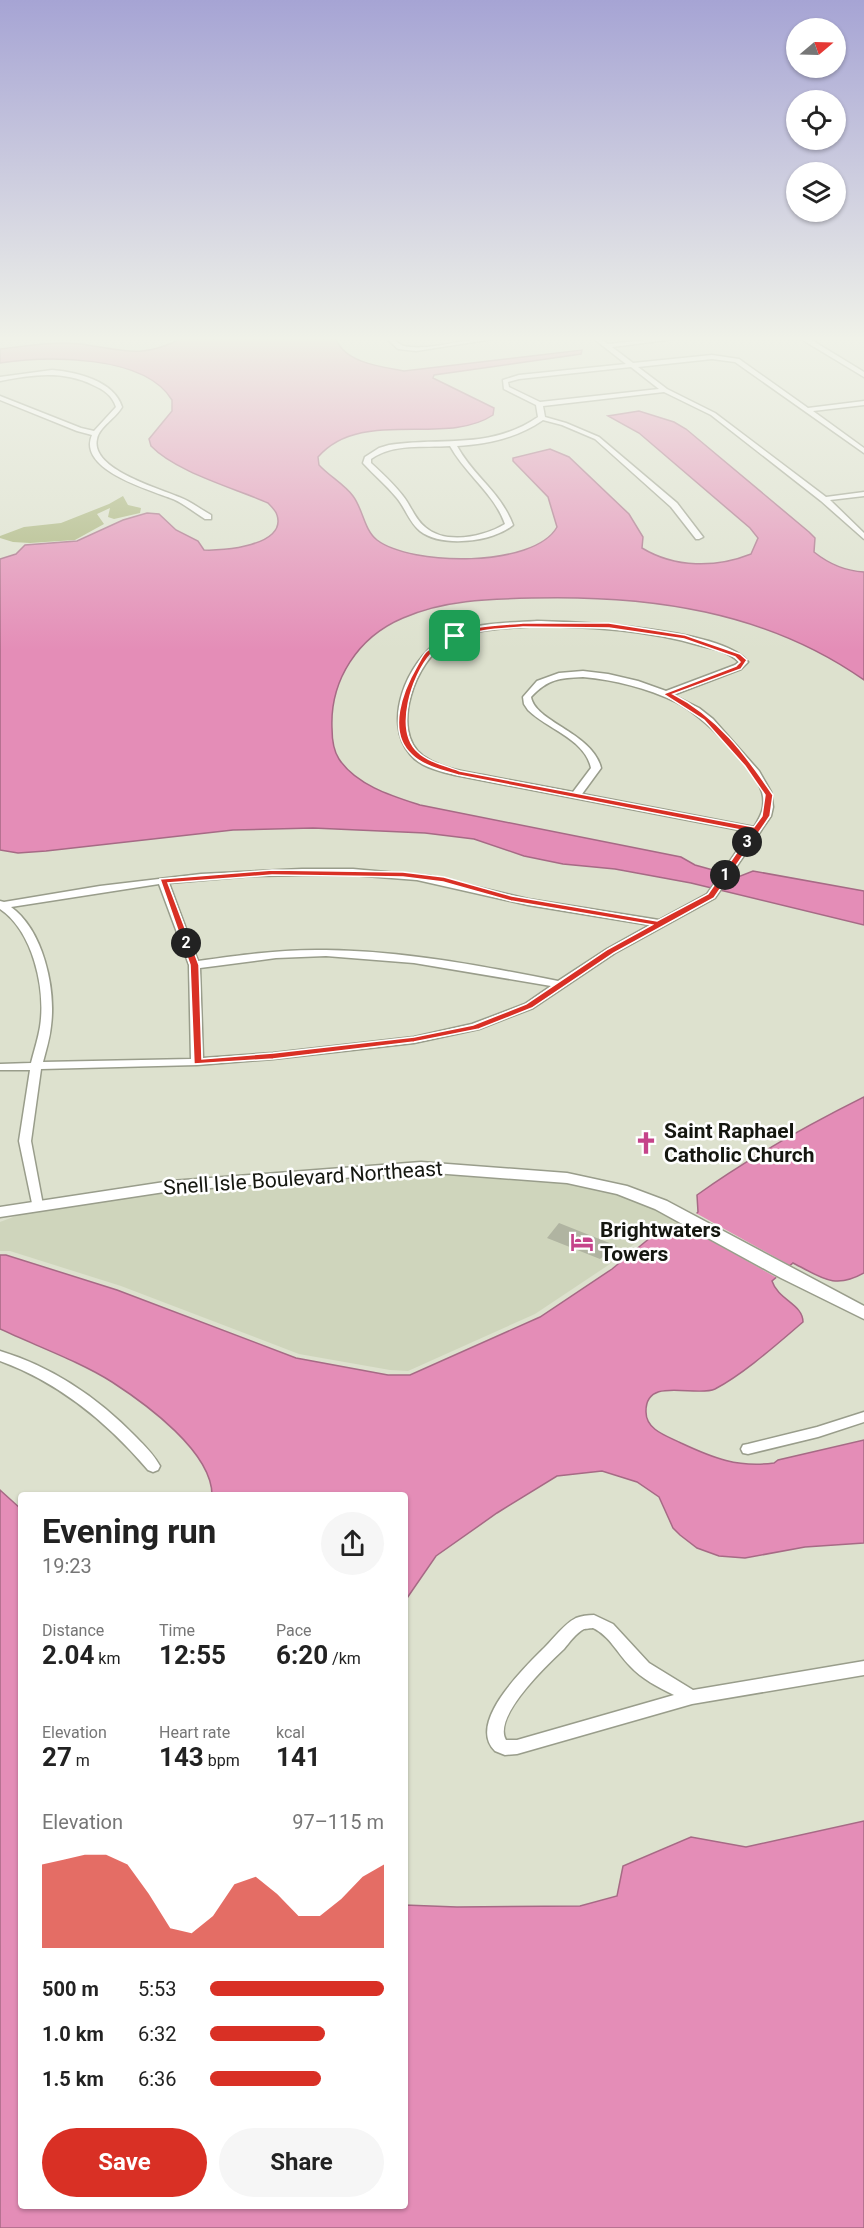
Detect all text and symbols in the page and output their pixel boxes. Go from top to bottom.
north arrow [786,18,846,78]
map controls [786,18,846,222]
button: locate [786,90,846,150]
button: layers [786,162,846,222]
pin [429,610,480,661]
icon: arrive [438,619,471,652]
pin: 3 [732,827,762,857]
text: 3 [742,832,752,851]
pin: 1 [710,860,740,890]
text: 1 [720,865,730,884]
pin: 2 [171,928,201,958]
text: 2 [181,933,191,952]
place label: Saint Raphael Catholic Church [664,1119,814,1167]
church icon: Saint Raphael Catholic Church [633,1130,659,1156]
street label: Snell Isle Boulevard Northeast [162,1156,444,1200]
place label: Brightwaters Towers [600,1218,721,1266]
hotel icon: Brightwaters Towers [569,1229,595,1255]
text: Evening run [42,1512,216,1551]
button: share [321,1512,384,1575]
text: 19:23 [42,1554,92,1578]
text: Distance [42,1621,104,1640]
text: Time [159,1621,195,1640]
text: Pace [276,1621,312,1640]
text: 2.04 [42,1640,94,1670]
text: 12:55 [159,1640,226,1670]
text: 6:20 [276,1640,328,1670]
text: km [94,1649,120,1668]
text: /km [328,1649,361,1668]
text: Elevation [42,1723,107,1742]
text: Heart rate [159,1723,230,1742]
text: kcal [276,1723,305,1742]
text: 27 [42,1742,72,1772]
text: 143 [159,1742,204,1772]
text: 141 [276,1742,321,1772]
text: m [72,1751,90,1770]
text: bpm [204,1751,240,1770]
text: Elevation [42,1810,123,1834]
text: 97–115 m [292,1810,384,1834]
text: 500 m [42,1977,99,2001]
text: 5:53 [138,1977,177,2001]
text: 1.0 km [42,2022,104,2046]
text: 6:32 [138,2022,177,2046]
text: 1.5 km [42,2067,104,2091]
text: 6:36 [138,2067,177,2091]
button: Save [42,2128,207,2197]
button: Share [219,2128,384,2197]

